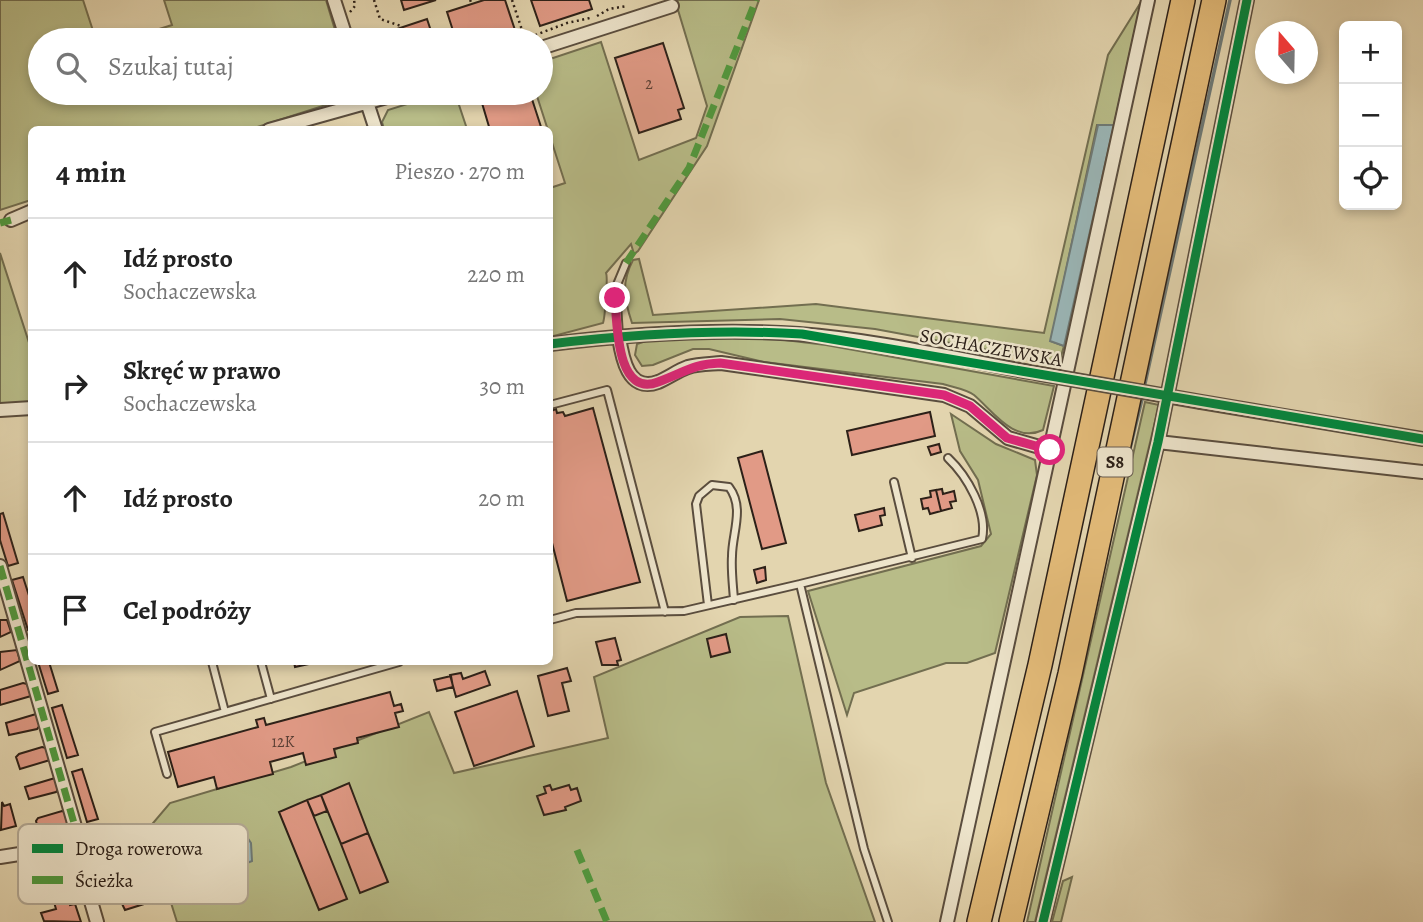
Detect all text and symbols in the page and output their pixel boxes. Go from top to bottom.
north arrow [1255,21,1318,84]
map controls [1339,21,1402,210]
button: + [1339,21,1402,84]
search box [28,28,553,105]
icon: search [52,48,90,86]
text: Szukaj tutaj [108,49,234,84]
house number: 2 [645,73,653,95]
button: − [1339,84,1402,147]
button: locate [1339,147,1402,210]
text: 4 min [56,152,126,192]
text: Pieszo · 270 m [394,156,525,187]
text: Idź prosto [123,241,233,276]
icon: ahead [56,255,94,293]
text: 220 m [467,259,525,290]
text: Sochaczewska [123,276,257,307]
route end [599,282,630,313]
street label: SOCHACZEWSKA [918,323,1065,373]
text: Skręć w prawo [123,353,281,388]
icon: right [56,367,94,405]
text: 30 m [479,371,525,402]
text: Sochaczewska [123,388,257,419]
route start [1034,434,1065,465]
road number: S8 [1098,448,1132,476]
icon: ahead [56,479,94,517]
text: Idź prosto [123,481,233,516]
text: 20 m [478,483,525,514]
icon: arrive [56,591,94,629]
text: Cel podróży [123,593,251,628]
house number: 12K [271,731,295,753]
legend [18,824,248,904]
text: Droga rowerowa [75,836,203,862]
text: Ścieżka [75,868,133,894]

